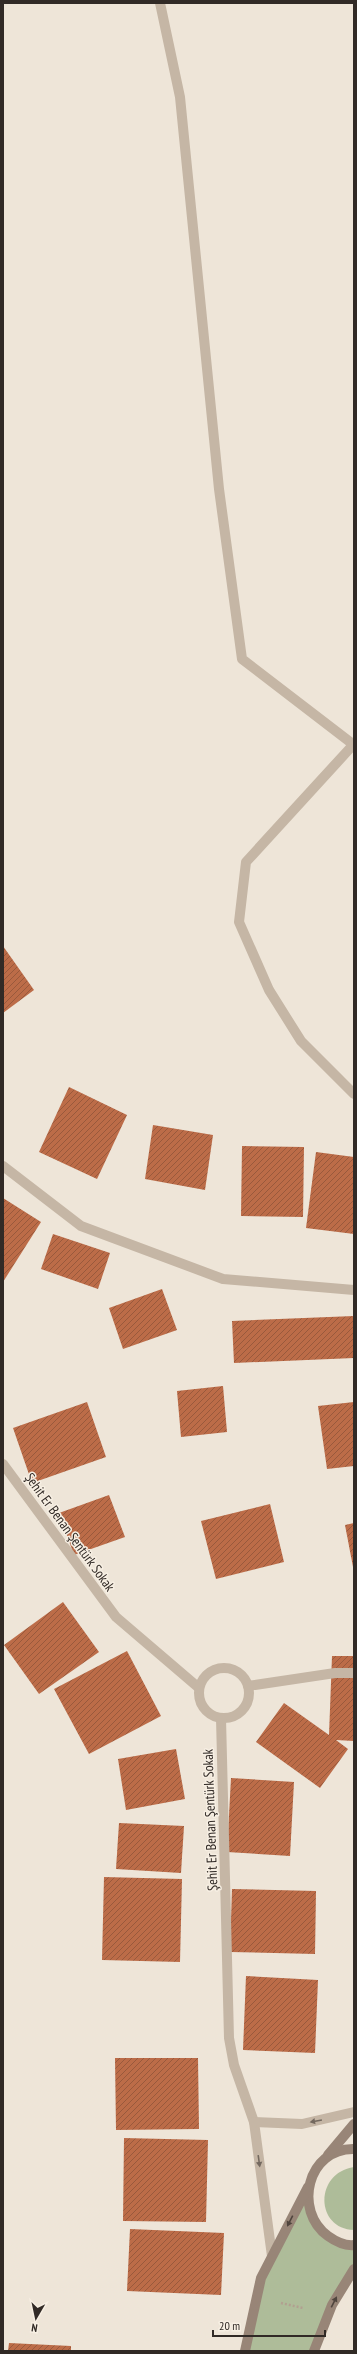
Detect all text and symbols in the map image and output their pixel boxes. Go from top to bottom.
street label: Şehit Er Benan Şentürk Sokak [21,1469,119,1595]
street label: Şehit Er Benan Şentürk Sokak [199,1748,221,1891]
one-way arrow [310,2119,322,2125]
one-way arrow [256,2155,262,2167]
one-way arrow [287,2216,294,2227]
one-way arrow [331,2296,337,2308]
north arrow [16,2298,56,2338]
scale bar [213,2312,325,2338]
text: 20 m [219,2318,240,2333]
text: N [30,2320,38,2335]

